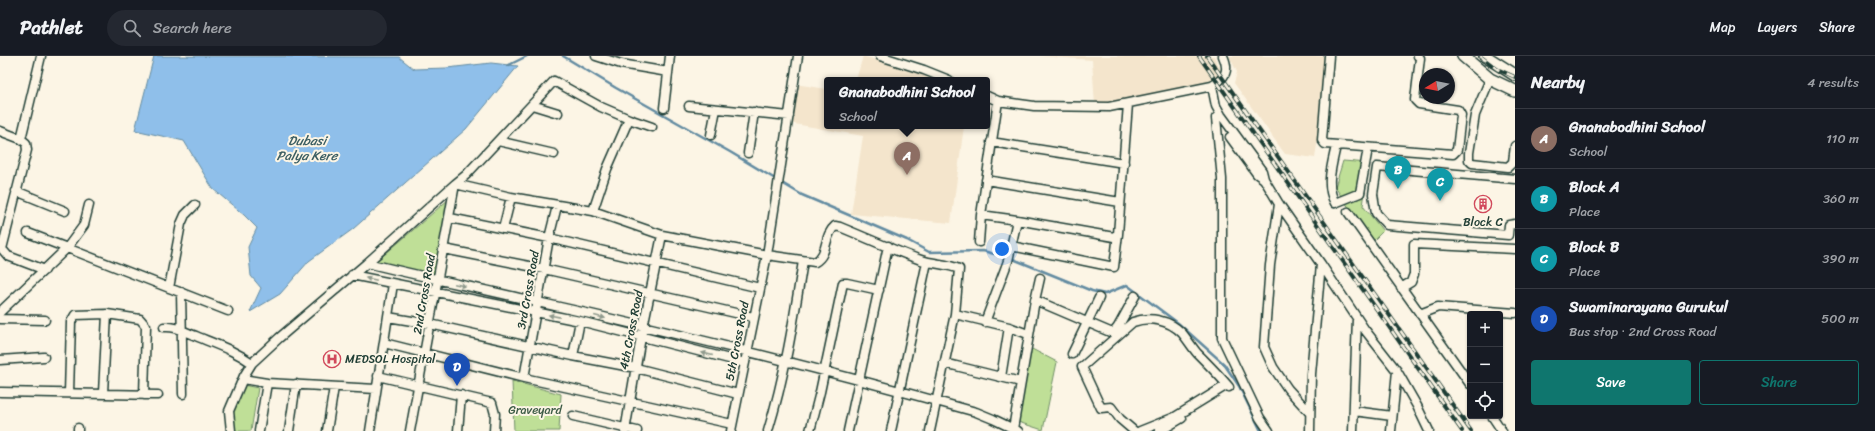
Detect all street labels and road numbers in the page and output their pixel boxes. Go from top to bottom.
street label: 3rd Cross Road [510,248,546,331]
street label: 2nd Cross Road [406,251,442,336]
street label: 4th Cross Road [613,288,650,372]
street label: 5th Cross Road [719,299,756,383]

